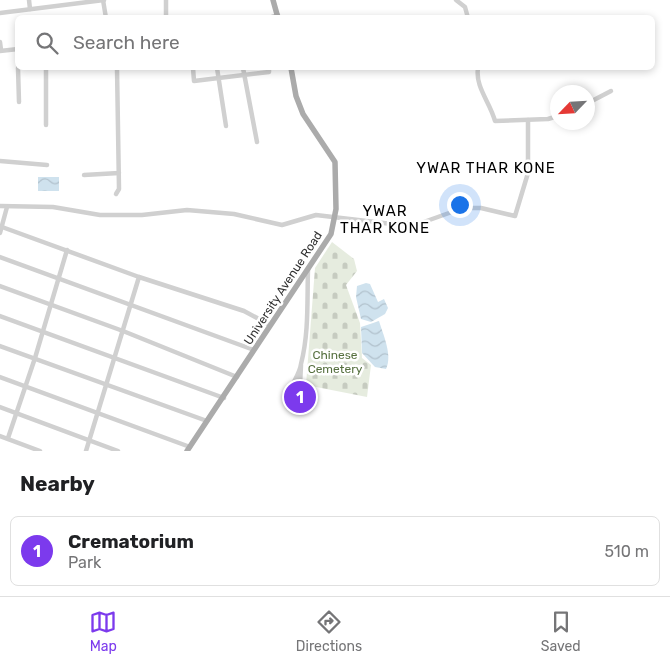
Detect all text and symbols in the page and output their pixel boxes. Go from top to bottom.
search box [15,15,655,70]
icon: search [33,29,61,57]
text: Search here [73,31,180,54]
north arrow [550,85,595,130]
district label: YWAR THAR KONE [416,159,556,177]
your location [447,192,473,218]
district label: YWAR THAR KONE [340,202,430,237]
street label: University Avenue Road [241,229,325,347]
park label: Chinese Cemetery [308,348,363,376]
pin: 1 [284,378,316,416]
text: Nearby [20,471,95,496]
text: Crematorium [68,530,194,553]
text: 1 [33,542,41,561]
text: 510 m [605,542,649,561]
text: Park [68,553,101,572]
tab: Map [89,608,117,655]
tab: Directions [296,608,362,655]
tab: Saved [541,608,581,655]

